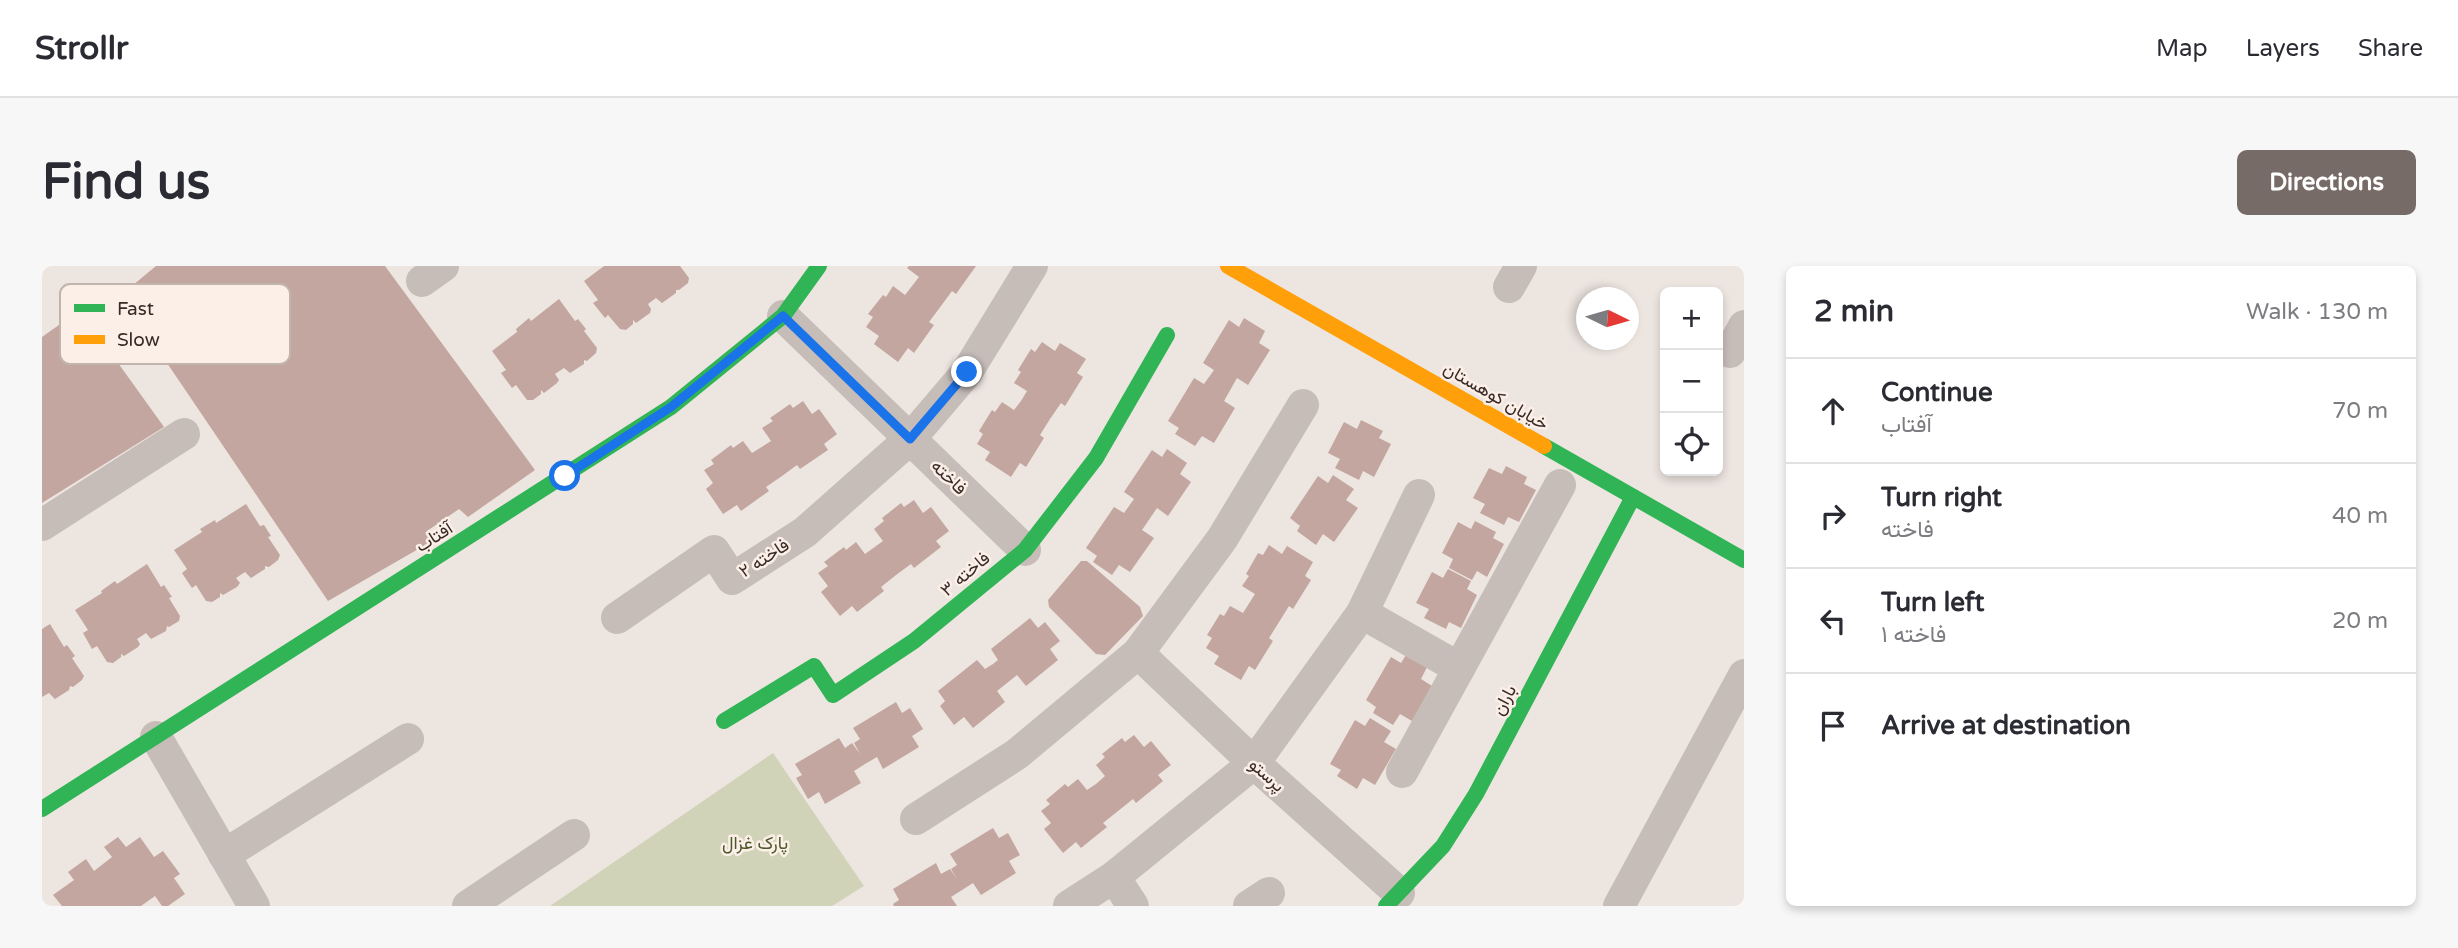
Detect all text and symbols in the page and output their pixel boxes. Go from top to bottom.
text: Strollr [35,29,129,68]
text: Map [2156,34,2208,63]
text: Layers [2246,34,2320,63]
text: Share [2358,34,2423,63]
button: Directions [2237,150,2416,215]
text: Find us [42,153,210,212]
legend [60,284,290,364]
north arrow [1576,287,1639,350]
map controls [1660,287,1723,476]
button: + [1660,287,1723,350]
text: 2 min [1814,293,1894,330]
text: Fast [117,298,154,320]
text: Walk · 130 m [2246,298,2388,326]
text: Slow [117,329,160,351]
button: − [1660,350,1723,413]
route end [951,356,982,387]
street label: خیابان کوهستان [1440,357,1552,435]
text: Continue [1881,377,1993,408]
icon: ahead [1814,392,1852,430]
text: 70 m [2332,397,2388,425]
text: آفتاب [1881,411,1932,439]
button: locate [1660,413,1723,476]
street label: فاخته [927,455,971,499]
route start [549,460,580,491]
text: Turn right [1881,482,2002,513]
icon: right [1814,497,1852,535]
text: 40 m [2332,502,2388,530]
street label: آفتاب [411,516,458,557]
text: فاخته [1881,516,1934,544]
street label: فاخته ۲ [735,534,793,582]
street label: فاخته ۳ [936,547,994,601]
text: Turn left [1881,587,1984,618]
icon: left [1814,602,1852,640]
text: 20 m [2332,607,2388,635]
text: فاخته ۱ [1881,621,1946,649]
street label: باران [1487,681,1521,719]
icon: arrive [1814,707,1852,745]
text: Arrive at destination [1881,710,2131,741]
street label: پرستو [1244,753,1289,797]
park label: پارک غزال [722,832,788,855]

